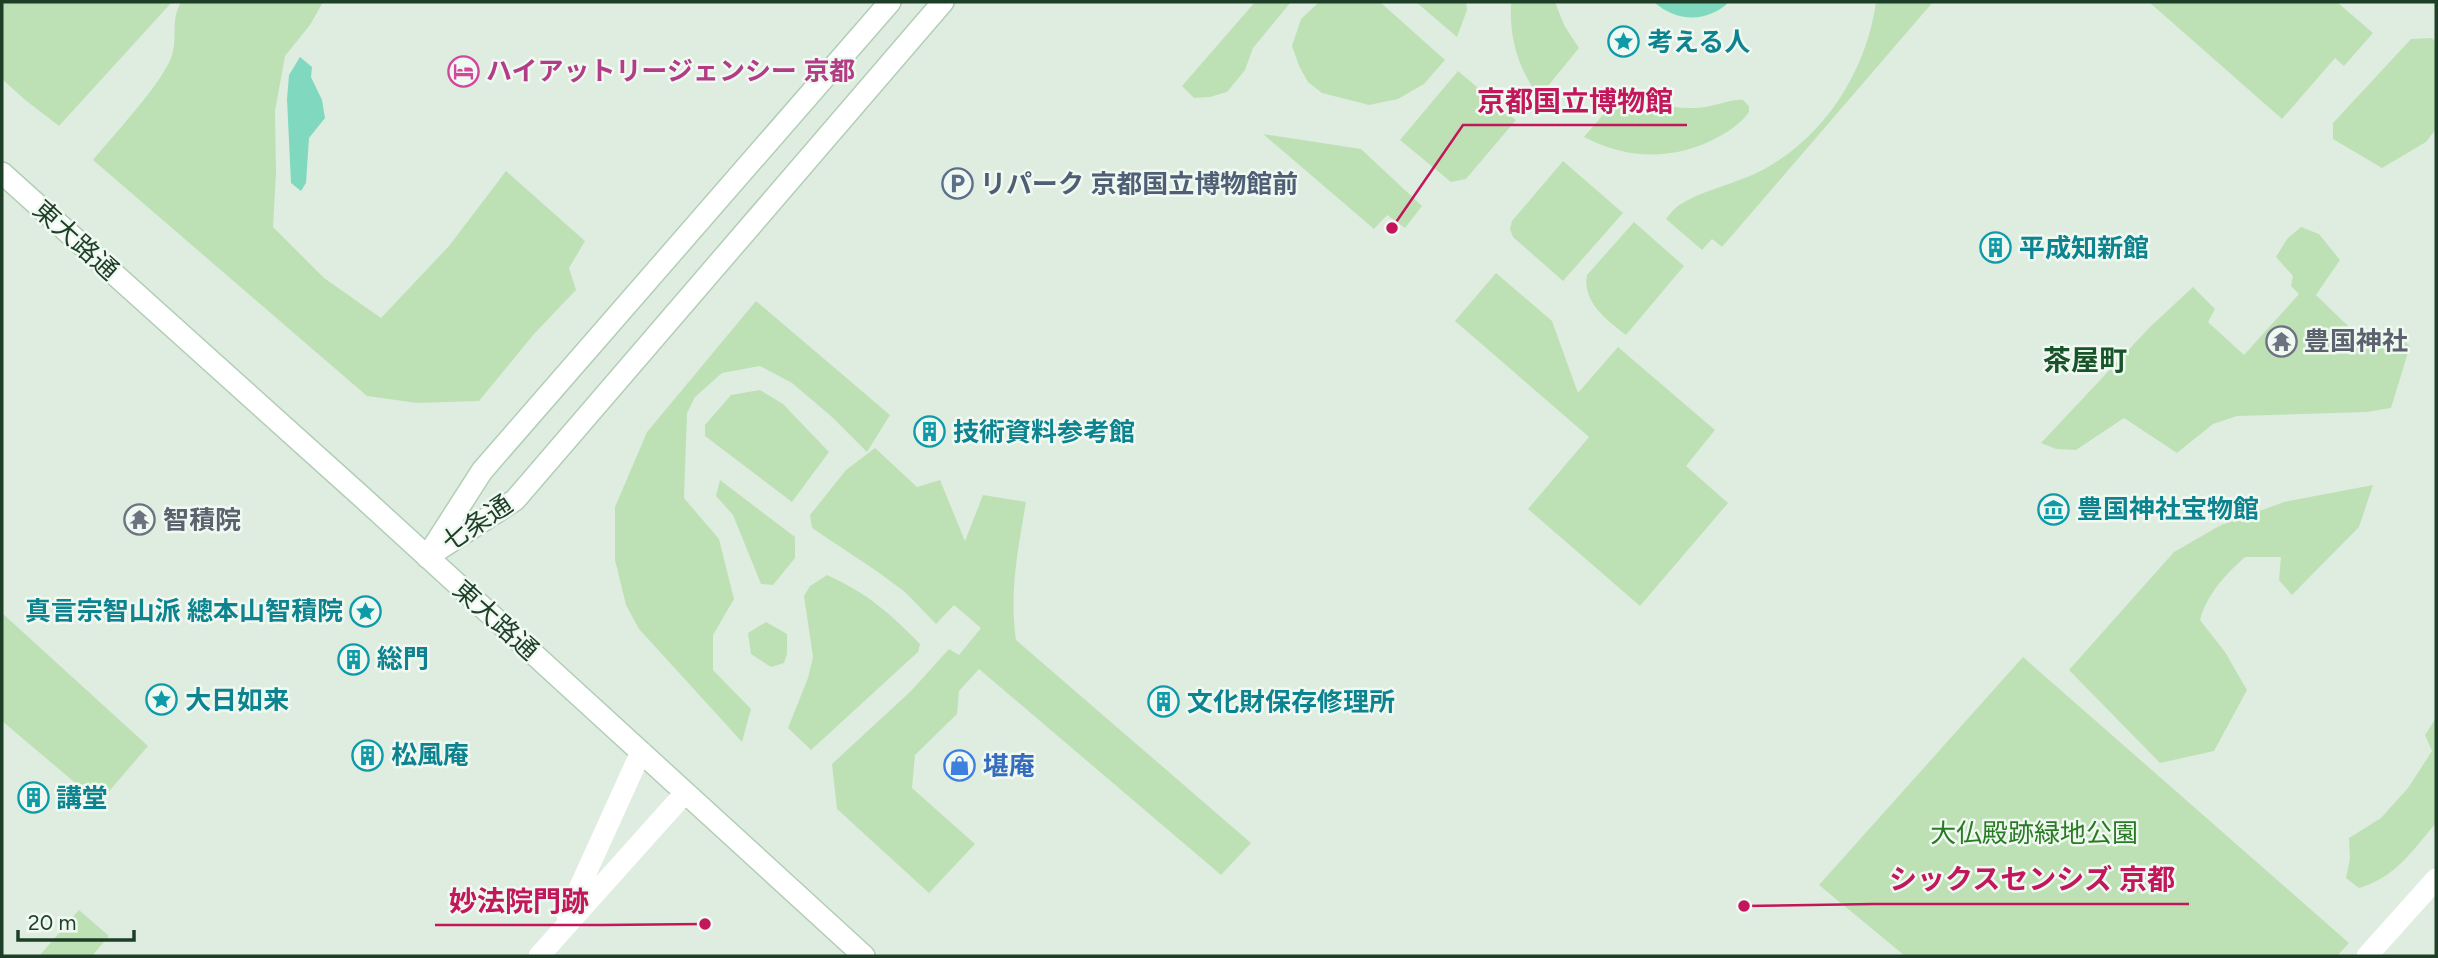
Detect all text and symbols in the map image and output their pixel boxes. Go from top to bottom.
place icon: 考える人 [1607,25,1641,59]
place label: 考える人 [1647,26,1750,58]
hotel icon: ハイアットリージェンシー 京都 [446,54,480,88]
place label: ハイアットリージェンシー 京都 [486,55,855,87]
callout: 京都国立博物館 [1463,76,1687,125]
text: 京都国立博物館 [1477,84,1673,118]
parking icon: リパーク 京都国立博物館前 [940,167,974,201]
place label: リパーク 京都国立博物館前 [980,168,1298,200]
street label: 東大路通 [27,193,125,287]
building icon: 平成知新館 [1979,231,2013,265]
place label: 平成知新館 [2019,232,2149,264]
temple icon: 豊国神社 [2264,324,2298,358]
place label: 豊国神社 [2304,325,2408,357]
district label: 茶屋町 [2043,343,2127,377]
building icon: 技術資料参考館 [913,415,947,449]
place label: 技術資料参考館 [953,416,1135,448]
street label: 七条通 [436,488,518,558]
museum icon: 豊国神社宝物館 [2037,492,2071,526]
place label: 豊国神社宝物館 [2077,493,2259,525]
temple icon: 智積院 [123,503,157,537]
place label: 智積院 [163,504,241,536]
street label: 東大路通 [447,573,545,667]
place icon: 真言宗智山派 總本山智積院 [349,594,383,628]
place label: 真言宗智山派 總本山智積院 [25,595,343,627]
building icon: 総門 [337,642,371,676]
place label: 総門 [377,643,429,675]
place icon: 大日如来 [145,683,179,717]
place label: 大日如来 [185,684,289,716]
building icon: 文化財保存修理所 [1147,685,1181,719]
place label: 文化財保存修理所 [1187,686,1395,718]
building icon: 松風庵 [351,738,385,772]
place label: 松風庵 [391,739,469,771]
shop icon: 堪庵 [943,749,977,783]
place label: 堪庵 [983,750,1035,782]
building icon: 講堂 [16,781,50,815]
place label: 講堂 [56,782,108,814]
park label: 大仏殿跡緑地公園 [1930,817,2138,849]
callout: シックスセンシズ 京都 [1874,855,2189,904]
text: シックスセンシズ 京都 [1889,862,2175,896]
callout: 妙法院門跡 [435,876,603,925]
text: 妙法院門跡 [449,884,589,918]
scale bar [18,898,133,942]
text: 20 m [28,910,76,935]

